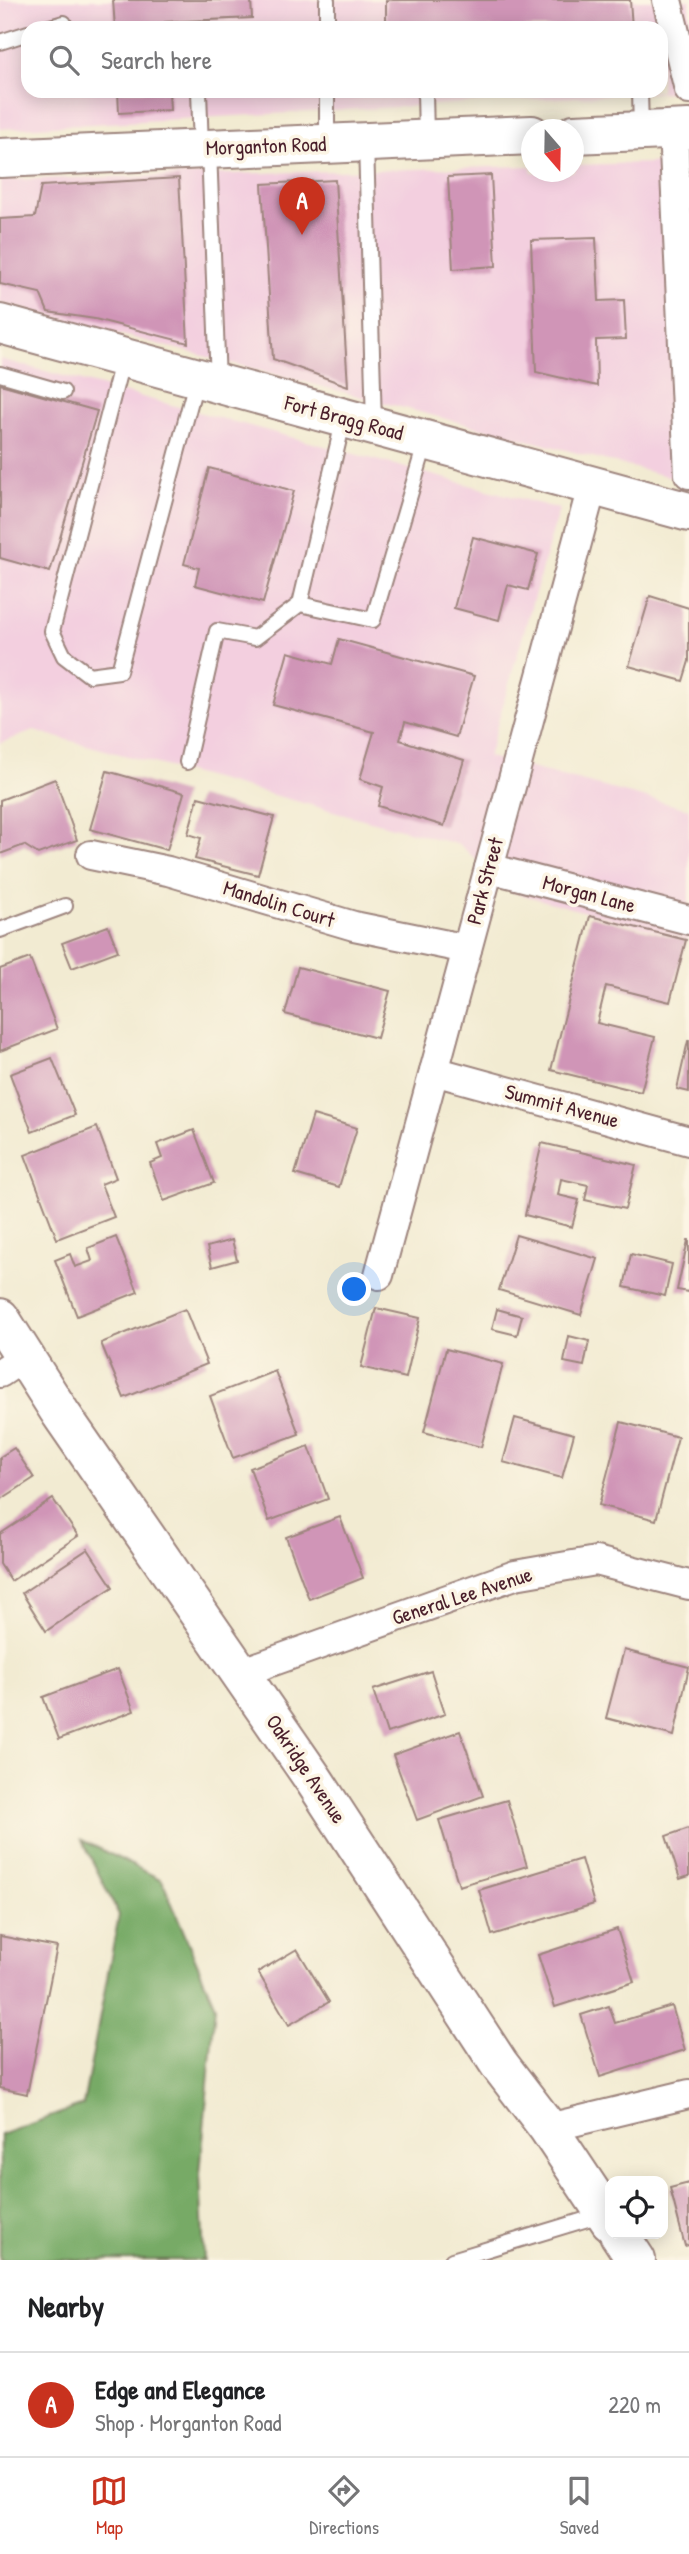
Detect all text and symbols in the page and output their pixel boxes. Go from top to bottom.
search box [21,21,668,98]
icon: search [45,41,83,79]
text: Search here [101,42,212,77]
north arrow [521,119,584,182]
street label: Morganton Road [205,129,327,162]
pin: A [279,177,325,235]
street label: Fort Bragg Road [281,388,407,447]
street label: Park Street [459,833,510,928]
street label: Morgan Lane [540,867,639,920]
street label: Mandolin Court [220,873,339,934]
street label: Summit Avenue [502,1076,622,1135]
your location [337,1272,371,1306]
street label: General Lee Avenue [388,1559,536,1632]
street label: Oakridge Avenue [259,1709,353,1829]
map controls [605,2176,668,2239]
button: locate [605,2176,668,2239]
text: Nearby [28,2286,104,2326]
text: Edge and Elegance [95,2372,265,2407]
text: A [45,2389,57,2420]
text: 220 m [608,2389,661,2420]
text: Shop · Morganton Road [95,2407,282,2438]
tab: Map [90,2472,128,2540]
tab: Directions [309,2472,379,2540]
tab: Saved [560,2472,599,2540]

